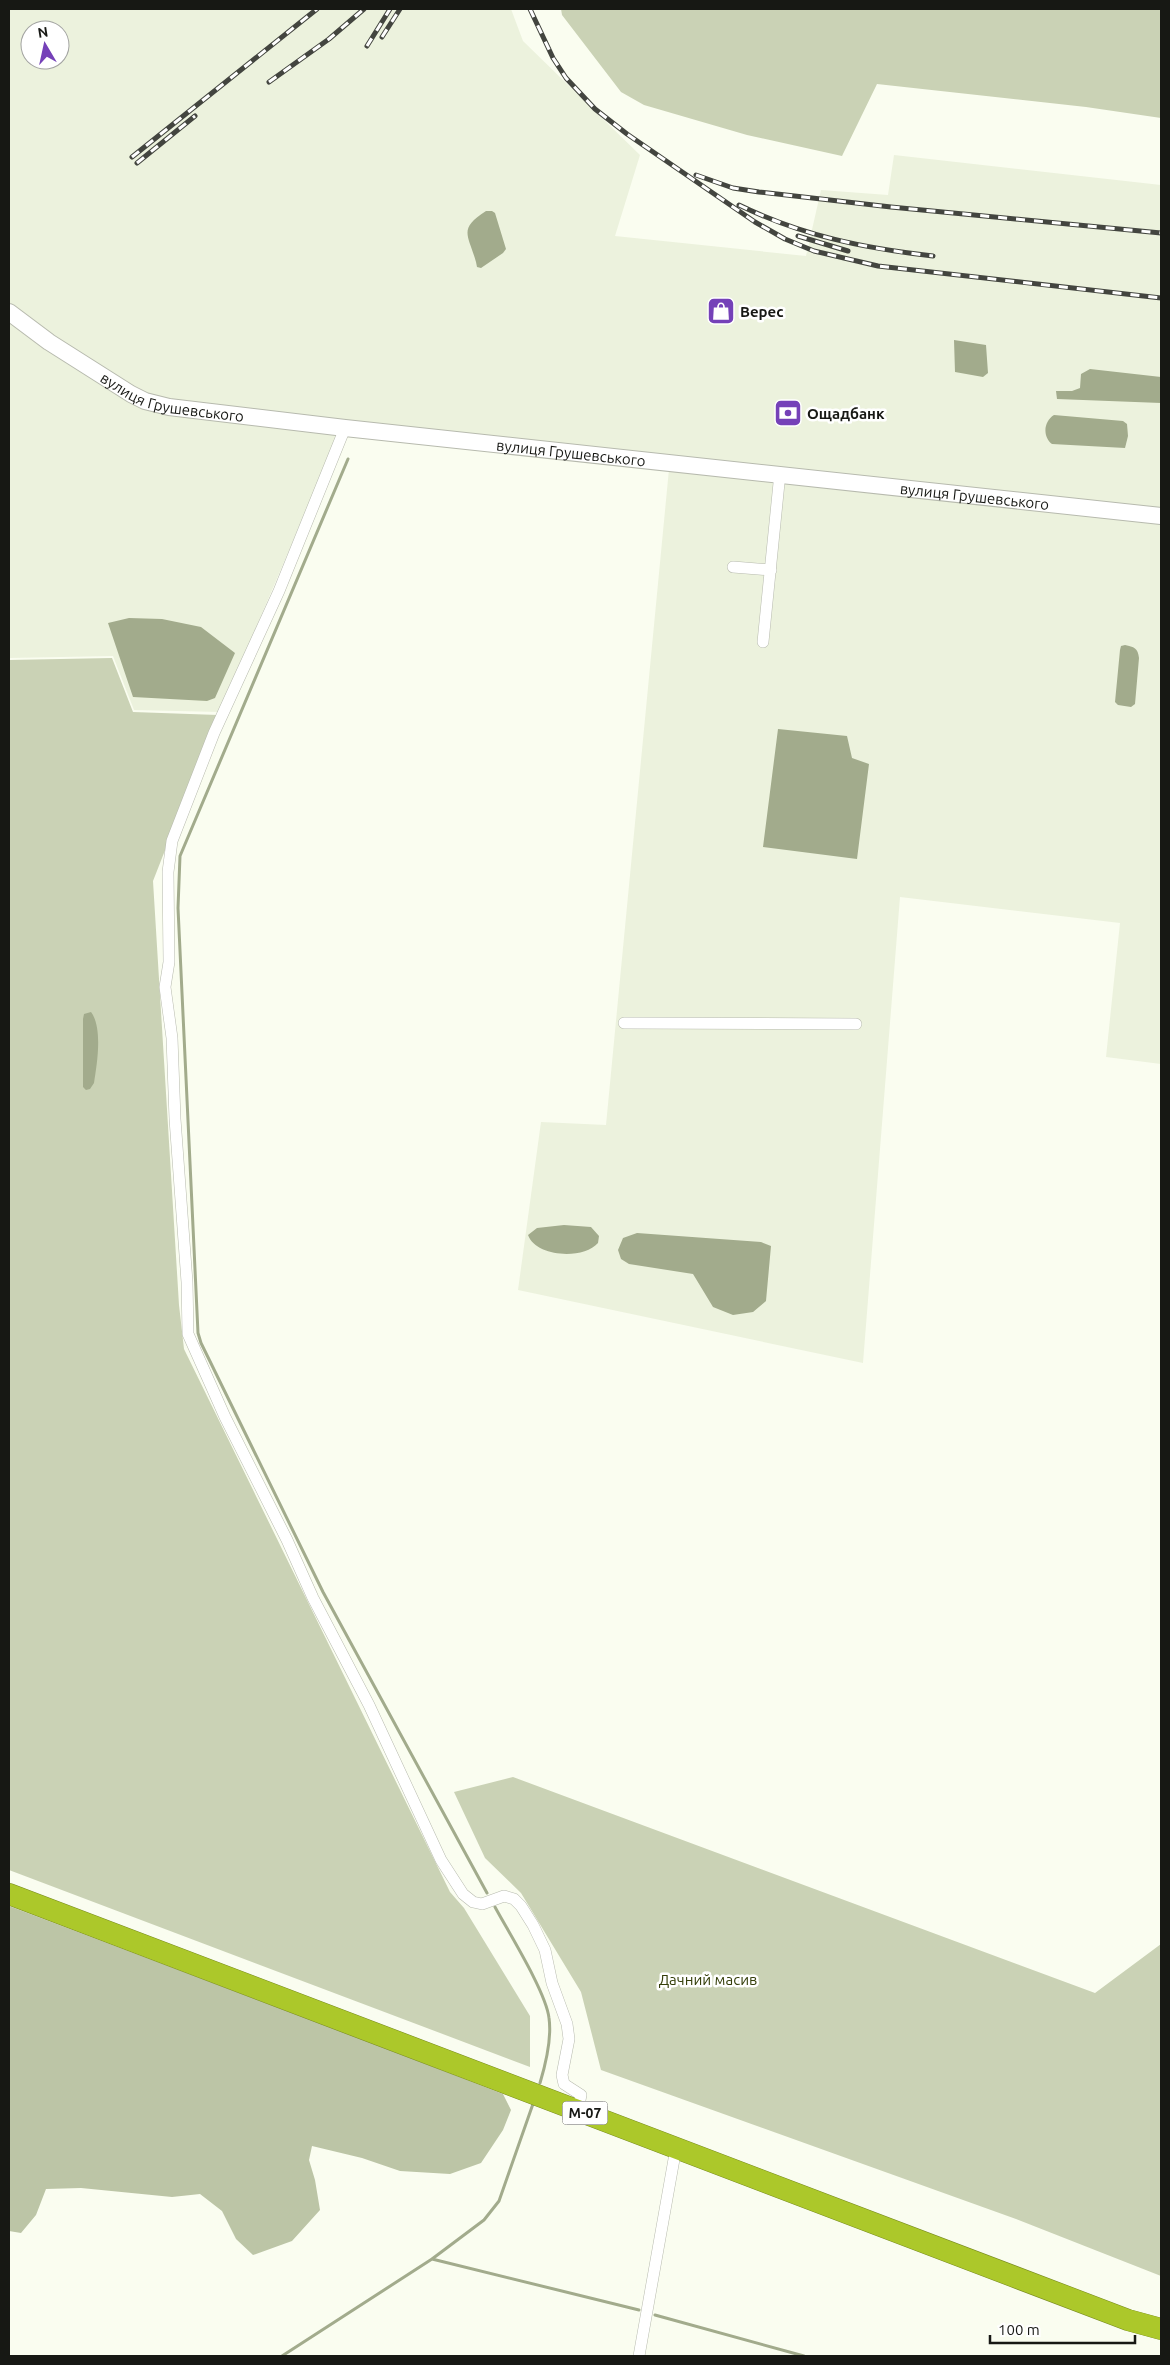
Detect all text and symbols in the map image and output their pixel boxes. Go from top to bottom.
north arrow [20,20,70,70]
text: N [37,23,49,41]
shop icon: Верес [706,296,736,326]
place label: Верес [740,303,784,320]
street label: вулиця Грушевського [98,369,245,424]
bank icon: Ощадбанк [773,398,803,428]
place label: Ощадбанк [807,405,885,422]
street label: вулиця Грушевського [495,436,646,469]
street label: вулиця Грушевського [899,479,1050,512]
park label: Дачний масив [659,1971,757,1988]
road number: М-07 [562,2102,608,2124]
scale bar [990,2312,1135,2344]
text: 100 m [998,2321,1040,2338]

